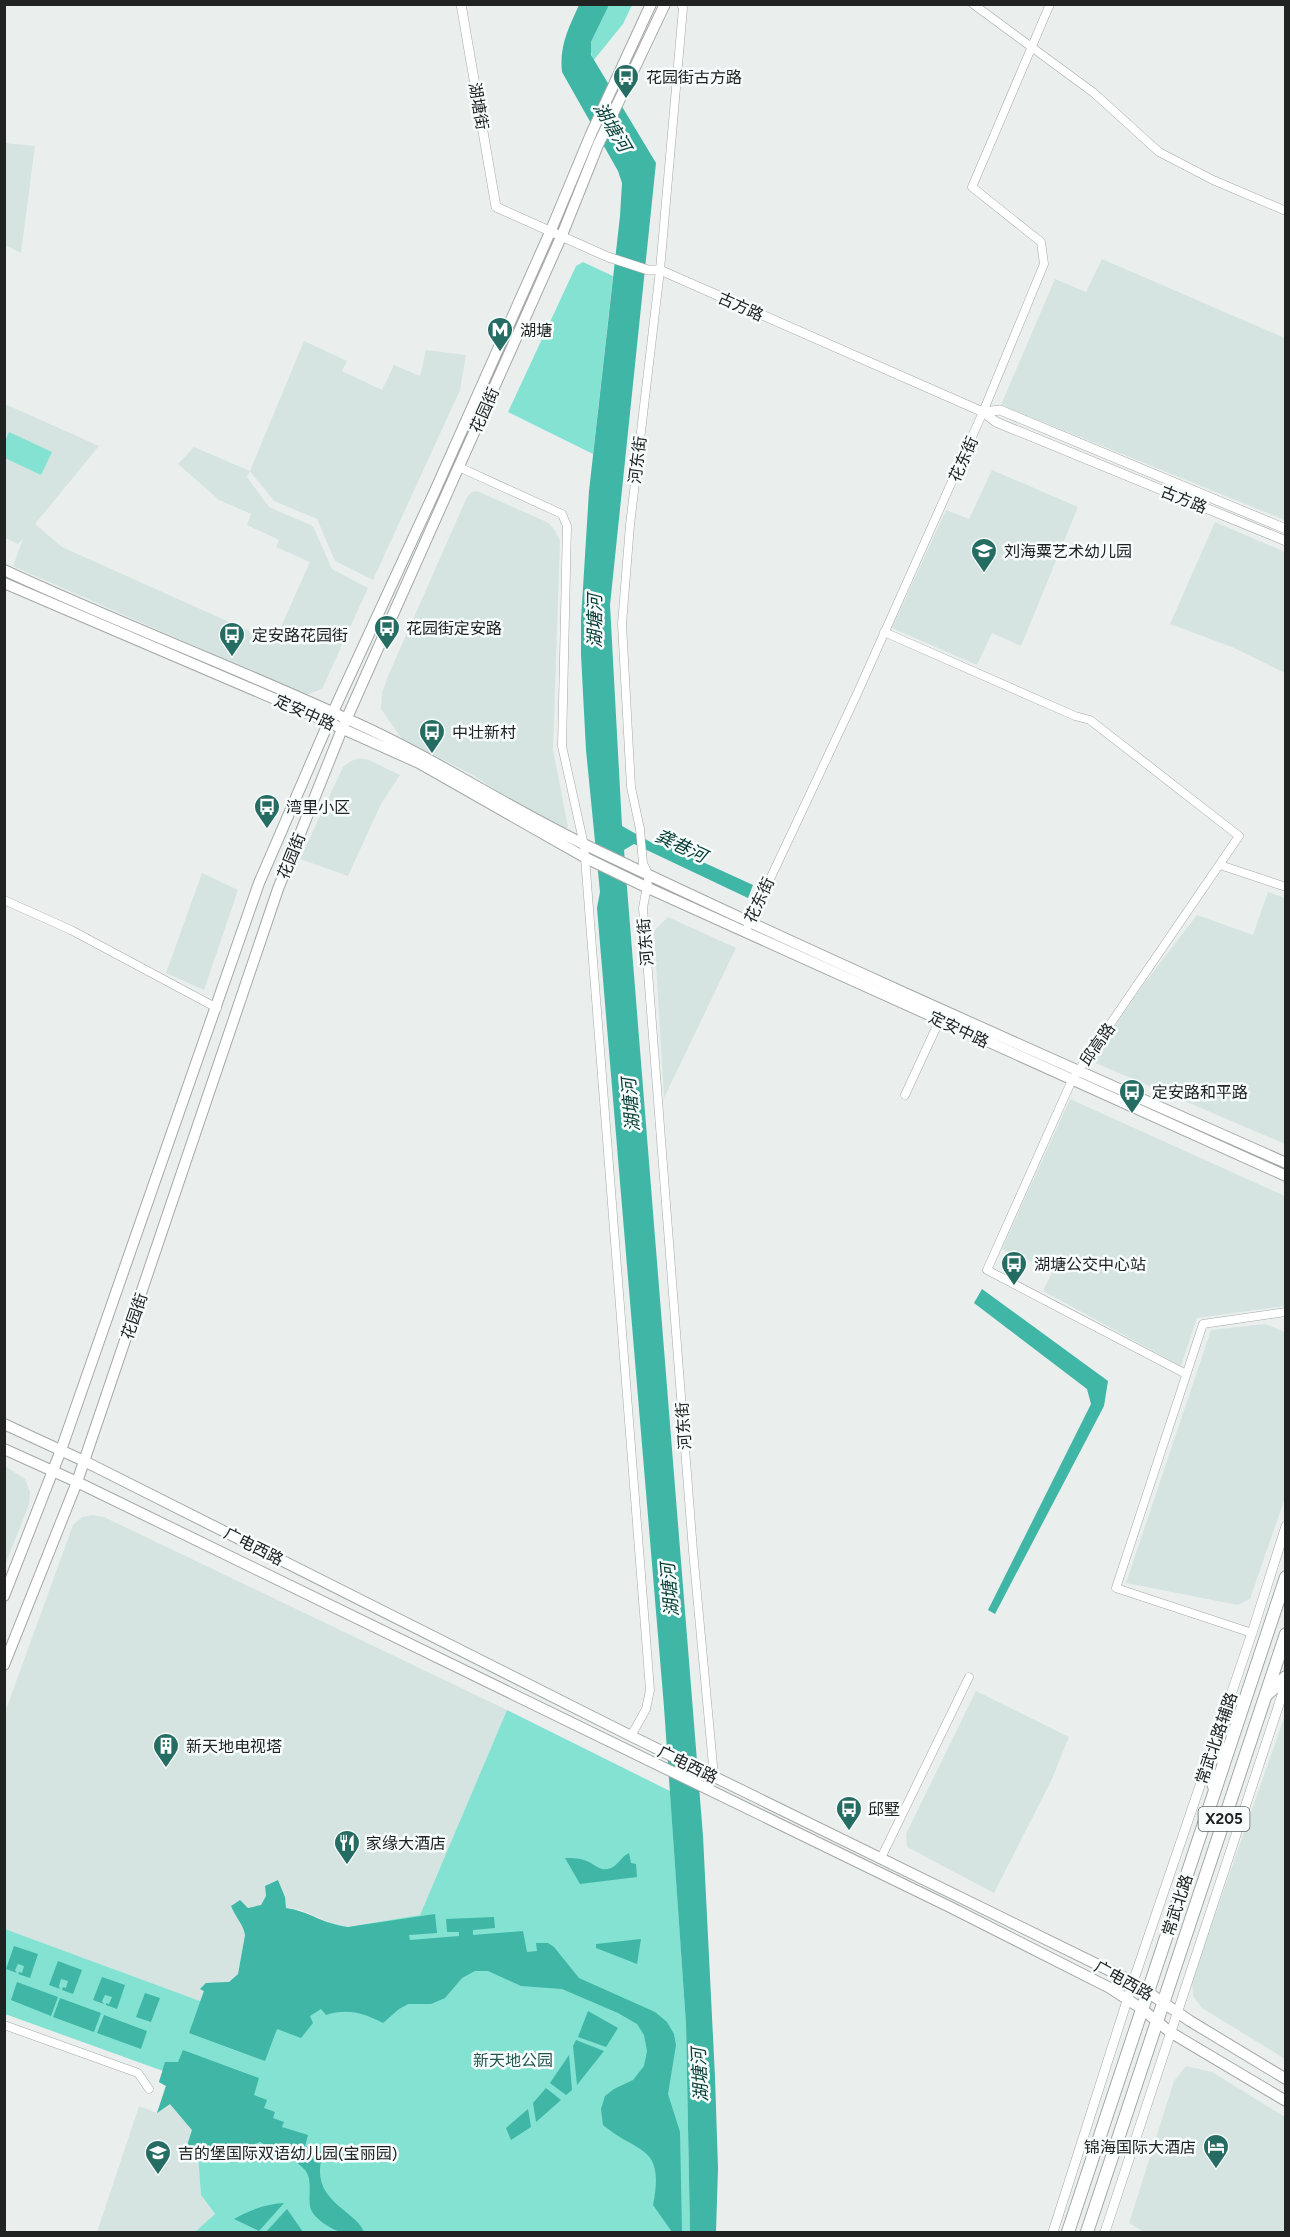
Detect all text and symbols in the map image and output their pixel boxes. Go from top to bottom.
bus stop icon: 花园街古方路 [611,62,641,100]
place label: 花园街古方路 [646,68,742,87]
street label: 湖塘街 [465,81,492,131]
water label: 湖塘河 [589,98,637,158]
street label: 古方路 [715,288,767,325]
metro station icon: 湖塘 [485,315,515,353]
place label: 湖塘 [520,321,552,340]
street label: 花园街 [466,384,503,436]
street label: 花东街 [945,433,982,485]
street label: 河东街 [625,435,650,485]
street label: 古方路 [1158,482,1210,517]
school or university icon: 刘海粟艺术幼儿园 [969,536,999,574]
place label: 刘海粟艺术幼儿园 [1004,542,1132,561]
water label: 湖塘河 [584,591,606,648]
bus stop icon: 花园街定安路 [372,613,402,651]
place label: 花园街定安路 [406,619,502,638]
bus stop icon: 定安路花园街 [217,620,247,658]
place label: 定安路花园街 [252,626,348,645]
street label: 定安中路 [272,691,338,734]
bus stop icon: 中壮新村 [417,717,447,755]
place label: 中壮新村 [452,723,516,742]
bus stop icon: 湾里小区 [252,792,282,830]
place label: 湾里小区 [286,798,350,817]
water label: 龚巷河 [652,825,713,869]
street label: 花园街 [274,830,309,882]
street label: 花东街 [741,874,778,926]
street label: 河东街 [634,917,657,967]
street label: 定安中路 [926,1007,992,1052]
street label: 邱高路 [1076,1019,1119,1069]
water label: 湖塘河 [617,1074,644,1133]
bus stop icon: 定安路和平路 [1117,1077,1147,1115]
place label: 定安路和平路 [1152,1083,1248,1102]
bus stop icon: 湖塘公交中心站 [999,1249,1029,1287]
place label: 湖塘公交中心站 [1034,1255,1146,1274]
street label: 花园街 [118,1290,151,1342]
street label: 河东街 [672,1401,695,1451]
street label: 广电西路 [221,1523,287,1569]
water label: 湖塘河 [656,1559,683,1618]
street label: 常武北路辅路 [1192,1690,1241,1787]
building icon: 新天地电视塔 [151,1731,181,1769]
place label: 新天地电视塔 [186,1737,282,1756]
street label: 广电西路 [655,1742,721,1787]
bus stop icon: 邱墅 [834,1794,864,1832]
place label: 邱墅 [868,1800,900,1819]
road number: X205 [1198,1807,1250,1831]
restaurant icon: 家缘大酒店 [332,1828,362,1866]
place label: 家缘大酒店 [366,1834,446,1853]
street label: 常武北路 [1159,1872,1196,1939]
street label: 广电西路 [1091,1957,1156,2004]
water label: 湖塘河 [687,2044,712,2103]
park label: 新天地公园 [473,2051,553,2070]
hotel icon: 锦海国际大酒店 [1201,2132,1231,2170]
school or university icon: 吉的堡国际双语幼儿园(宝丽园) [143,2138,173,2176]
place label: 锦海国际大酒店 [1084,2138,1196,2157]
place label: 吉的堡国际双语幼儿园(宝丽园) [178,2144,397,2163]

